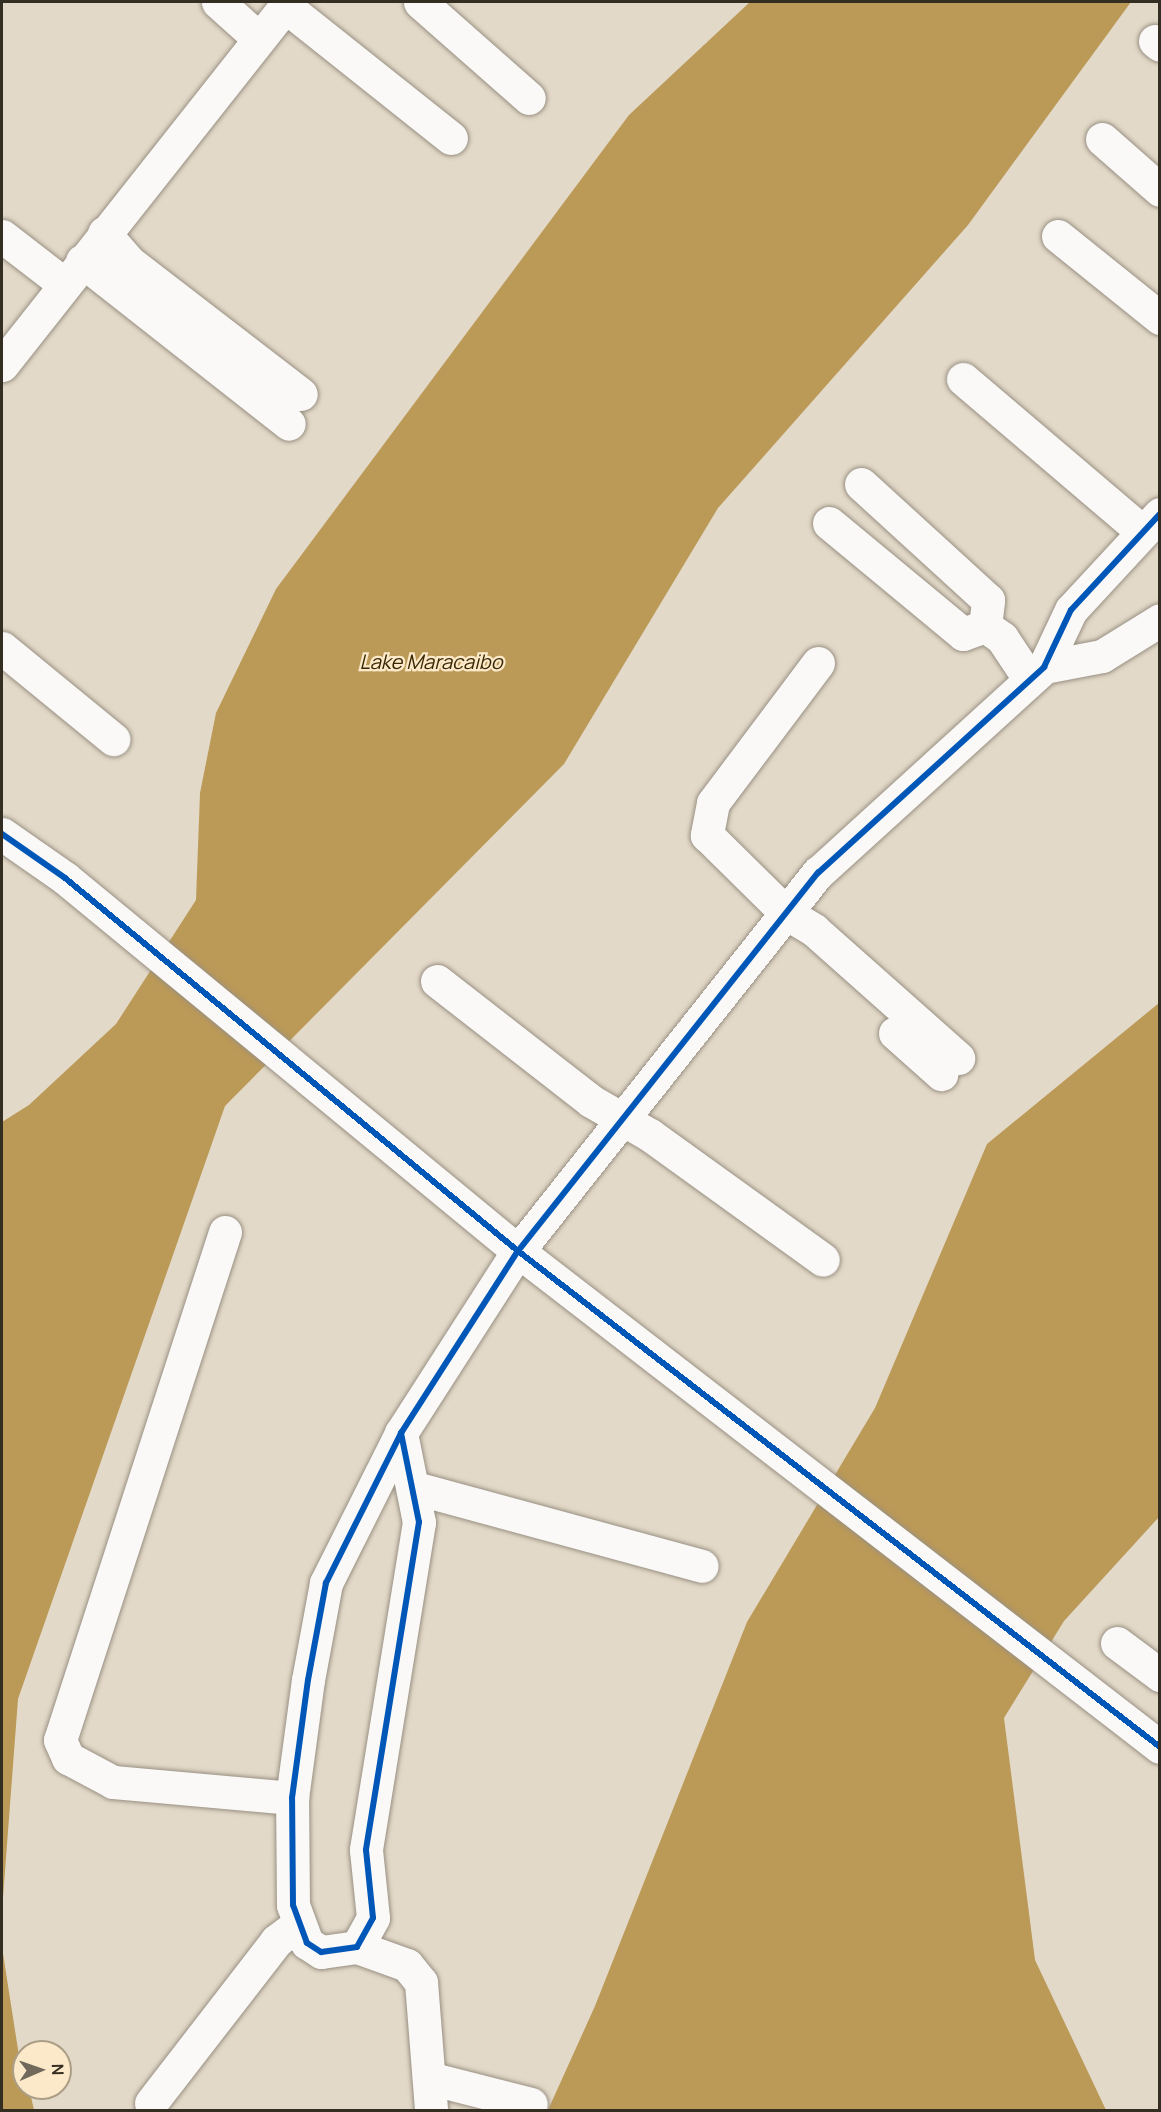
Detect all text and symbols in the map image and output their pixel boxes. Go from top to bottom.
water label: Lake Maracaibo [359,649,503,673]
north arrow [12,2040,72,2100]
text: N [47,2063,69,2076]

